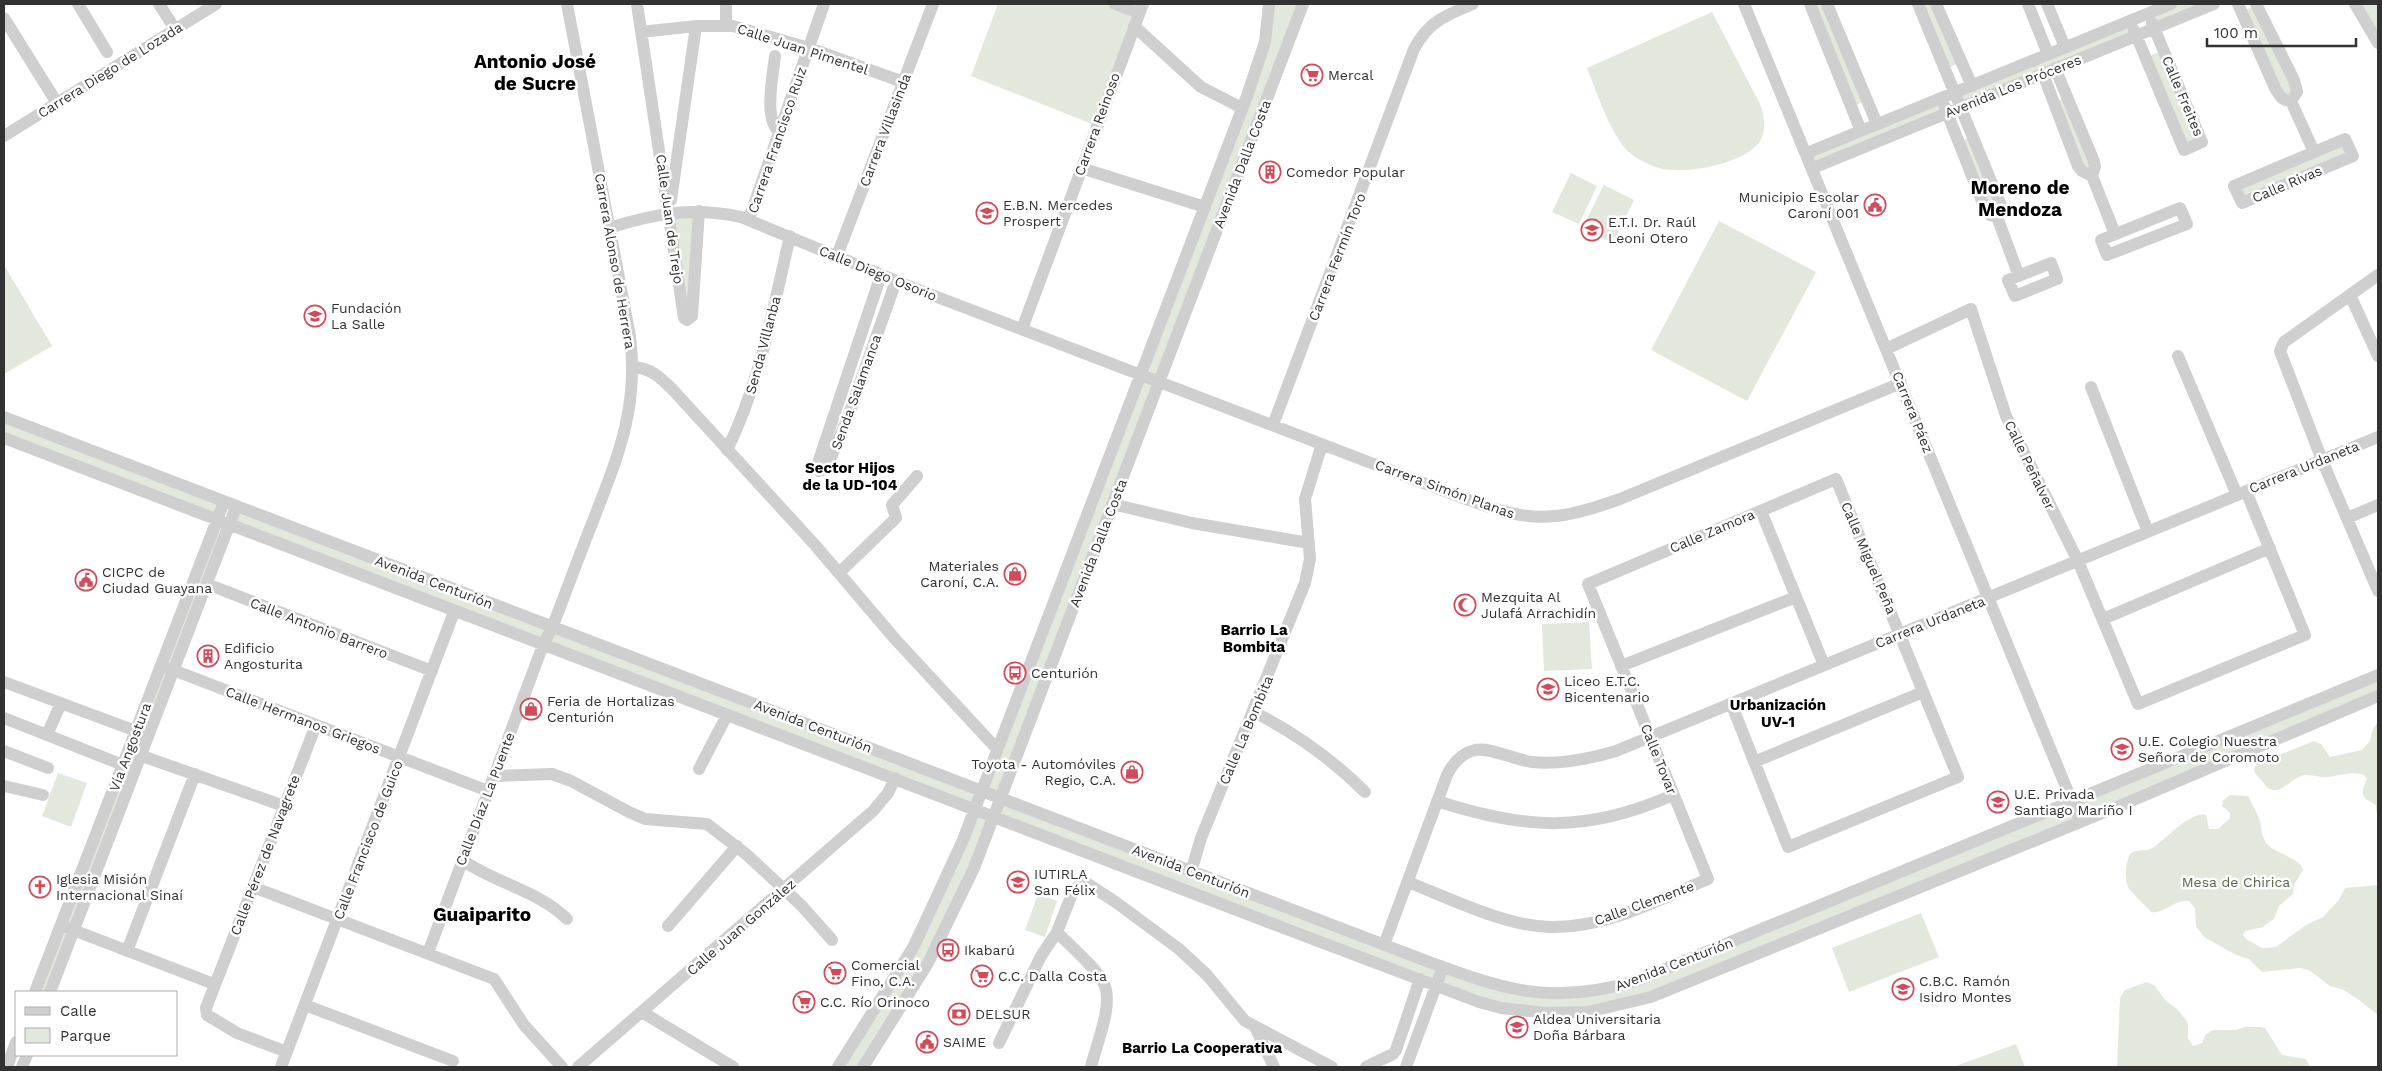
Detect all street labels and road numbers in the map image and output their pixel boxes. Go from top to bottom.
street label: Carrera Diego de Lozada [35,19,185,121]
street label: Calle Juan Pimentel [735,20,871,78]
street label: Avenida Los Próceres [1942,51,2084,121]
street label: Calle Freites [2159,54,2207,138]
street label: Carrera Francisco Ruiz [744,65,810,215]
street label: Carrera Reinoso [1071,70,1123,178]
street label: Carrera Villasinda [856,71,914,189]
street label: Avenida Dalla Costa [1210,98,1274,230]
street label: Calle Juan de Trejo [653,153,687,285]
street label: Calle Rivas [2250,162,2324,206]
street label: Carrera Alonso de Herrera [592,172,638,350]
street label: Carrera Fermín Toro [1305,191,1369,323]
street label: Calle Diego Osorio [817,242,939,304]
street label: Senda Villanba [742,294,784,396]
street label: Senda Salamanca [828,332,884,452]
street label: Carrera Páez [1889,369,1937,455]
street label: Calle Peñalver [2002,418,2059,512]
street label: Carrera Urdaneta [2247,438,2361,496]
street label: Carrera Simón Planas [1373,456,1517,522]
street label: Avenida Dalla Costa [1066,477,1130,609]
street label: Calle Miguel Peña [1838,499,1900,617]
street label: Calle Zamora [1667,506,1757,556]
street label: Avenida Centurión [373,552,495,612]
street label: Carrera Urdaneta [1873,593,1987,651]
street label: Calle Antonio Barrero [248,594,390,662]
street label: Calle La Bombita [1216,673,1276,787]
street label: Calle Hermanos Griegos [223,683,383,757]
street label: Avenida Centurión [752,696,874,756]
street label: Vía Angostura [106,700,154,794]
street label: Calle Tovar [1638,721,1681,797]
street label: Calle Díaz La Puente [452,730,518,868]
street label: Calle Francisco de Guico [330,758,406,922]
street label: Calle Pérez de Navagrete [227,773,303,937]
street label: Avenida Centurión [1130,841,1252,901]
street label: Calle Juan González [683,875,799,979]
street label: Calle Clemente [1592,878,1696,928]
street label: Avenida Centurión [1613,934,1735,994]

